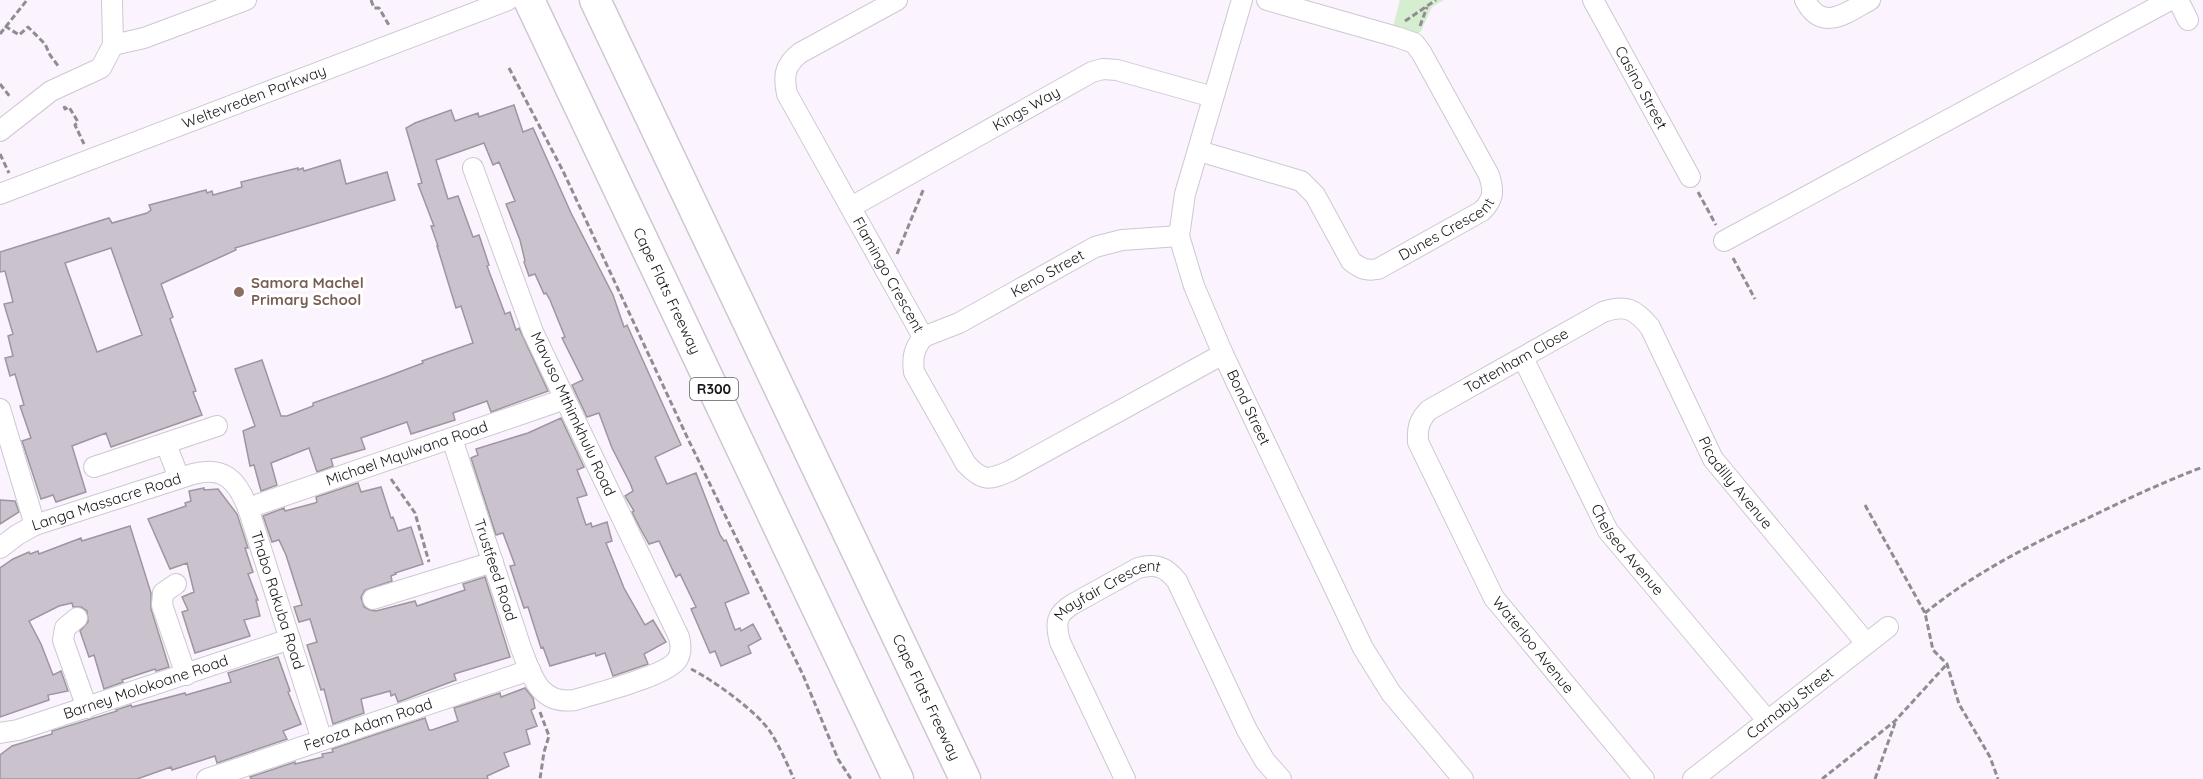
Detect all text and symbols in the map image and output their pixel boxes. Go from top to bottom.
street label: Casino Street [1611,43,1672,132]
street label: Weltevreden Parkway [179,60,329,133]
street label: Kings Way [989,82,1063,135]
street label: Dunes Crescent [1395,195,1499,265]
street label: Flamingo Crescent [849,213,929,336]
street label: Cape Flats Freeway [629,224,705,357]
street label: Keno Street [1007,245,1087,301]
place label: Samora Machel Primary School [251,273,364,309]
marker: Samora Machel Primary School [232,285,246,299]
street label: Tottenham Close [1461,323,1572,397]
street label: Mavuso Mthimkhulu Road [527,329,620,499]
street label: Bond Street [1223,366,1275,448]
road number: R300 [690,378,738,400]
street label: Michael Mqulwana Road [323,416,490,490]
street label: Picadilly Avenue [1695,433,1777,533]
street label: Langa Massacre Road [29,468,183,535]
street label: Chelsea Avenue [1587,501,1668,599]
street label: Trustfeed Road [470,516,521,623]
street label: Thabo Rakuba Road [247,528,309,672]
street label: Mayfair Crescent [1049,556,1163,624]
street label: Waterloo Avenue [1488,592,1578,697]
street label: Cape Flats Freeway [888,631,965,763]
street label: Barney Molokoane Road [61,650,230,723]
street label: Carnaby Street [1742,663,1837,743]
street label: Feroza Adam Road [301,694,435,755]

